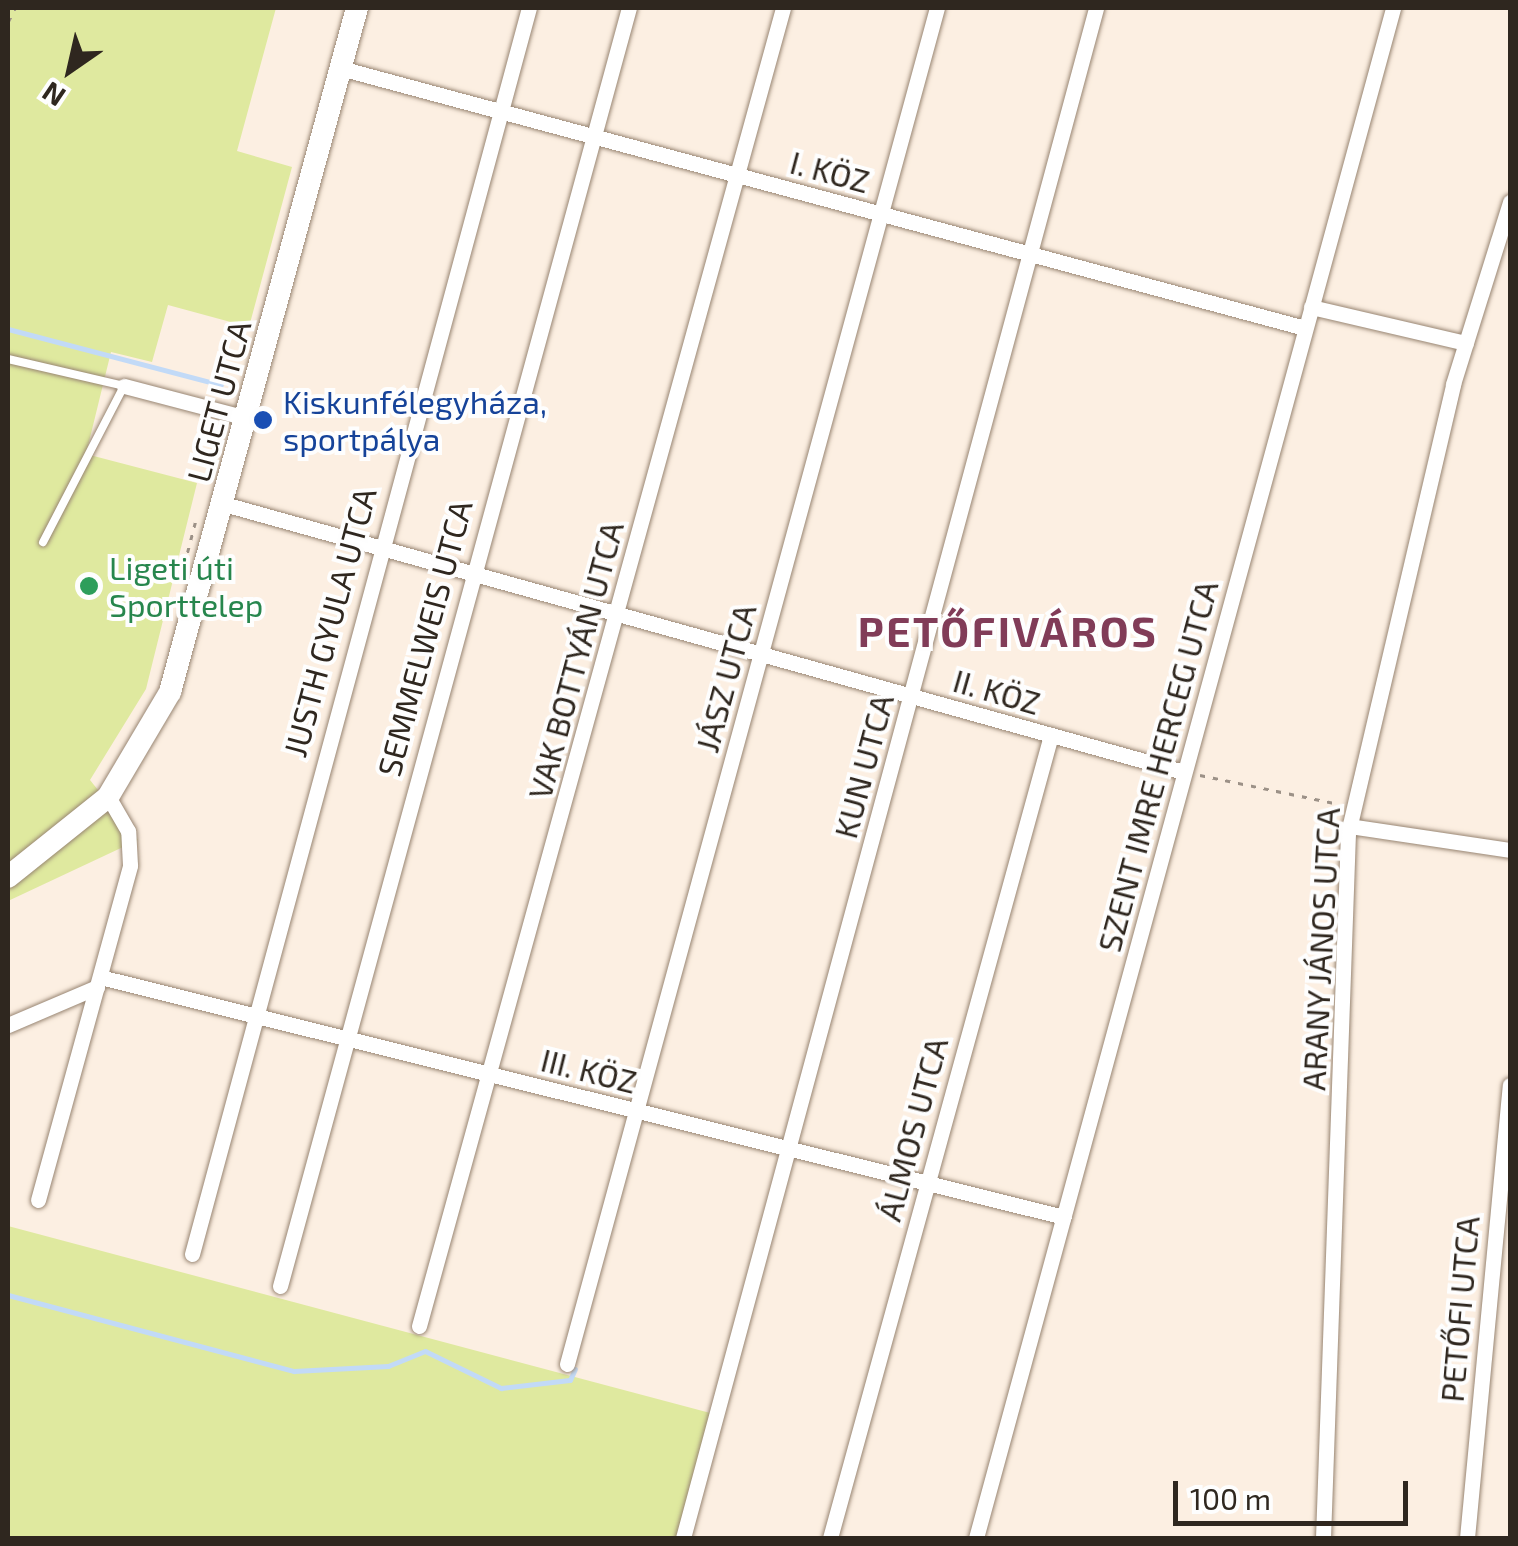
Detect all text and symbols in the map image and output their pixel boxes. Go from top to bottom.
north arrow [20,20,120,120]
text: N [35,75,71,115]
street label: I. KÖZ [786,142,874,200]
street label: LIGET UTCA [178,316,258,486]
place label: Kiskunfélegyháza, sportpálya [283,383,547,458]
marker: Kiskunfélegyháza, sportpálya [252,409,274,431]
street label: JUSTH GYULA UTCA [275,483,383,761]
street label: SEMMELWEIS UTCA [369,496,479,780]
street label: VAK BOTTYÁN UTCA [519,517,631,803]
place label: Ligeti úti Sporttelep [109,549,263,624]
marker: Ligeti úti Sporttelep [78,575,100,597]
street label: SZENT IMRE HERCEG UTCA [1089,576,1225,956]
street label: JÁSZ UTCA [687,600,763,756]
district label: PETŐFIVÁROS [858,605,1158,655]
street label: II. KÖZ [949,660,1045,722]
street label: KUN UTCA [825,690,901,842]
street label: ARANY JÁNOS UTCA [1293,806,1347,1092]
street label: ÁLMOS UTCA [869,1033,955,1225]
street label: III. KÖZ [537,1040,641,1100]
street label: PETŐFI UTCA [1432,1214,1486,1404]
scale bar [1178,1461,1413,1523]
text: 100 m [1190,1480,1271,1516]

